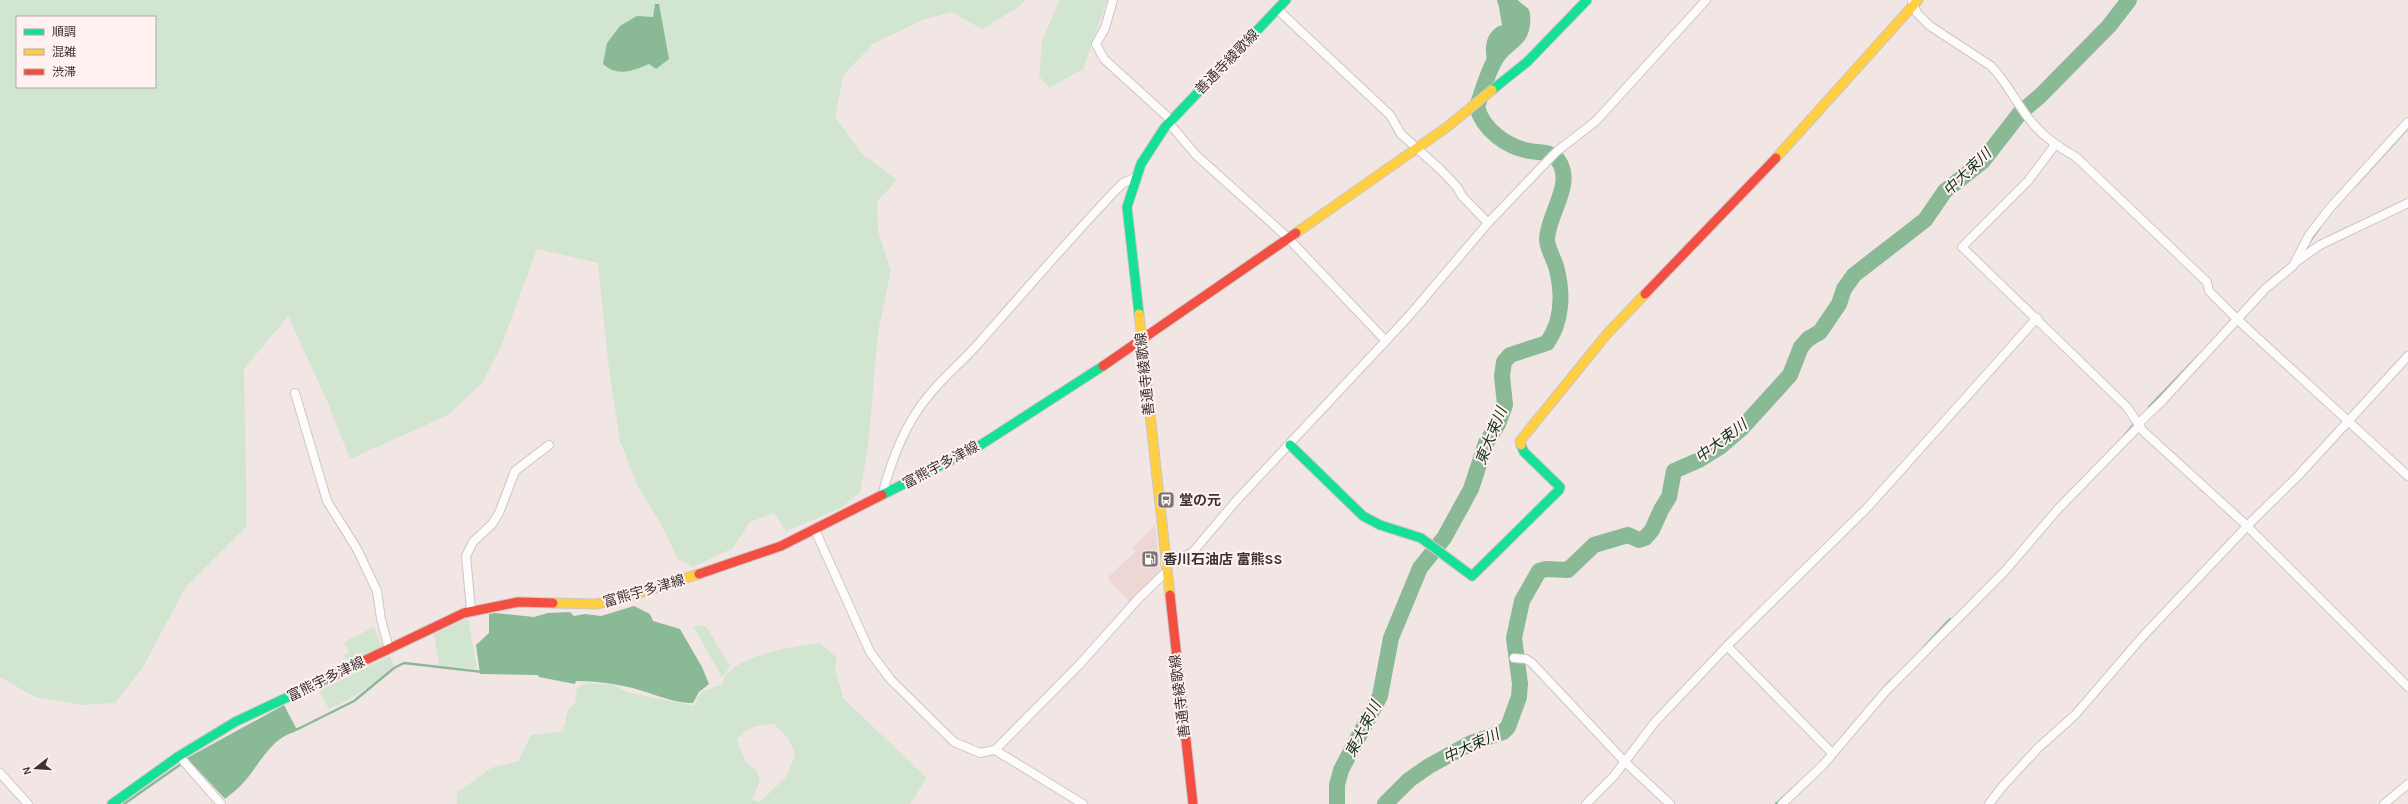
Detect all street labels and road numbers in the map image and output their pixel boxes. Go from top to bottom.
street label: 善通寺綾歌線 [1192,26,1262,98]
street label: 善通寺綾歌線 [1132,331,1158,417]
street label: 富熊宇多津線 [900,438,982,492]
street label: 富熊宇多津線 [601,571,687,611]
street label: 富熊宇多津線 [285,653,367,705]
street label: 善通寺綾歌線 [1166,653,1194,739]

